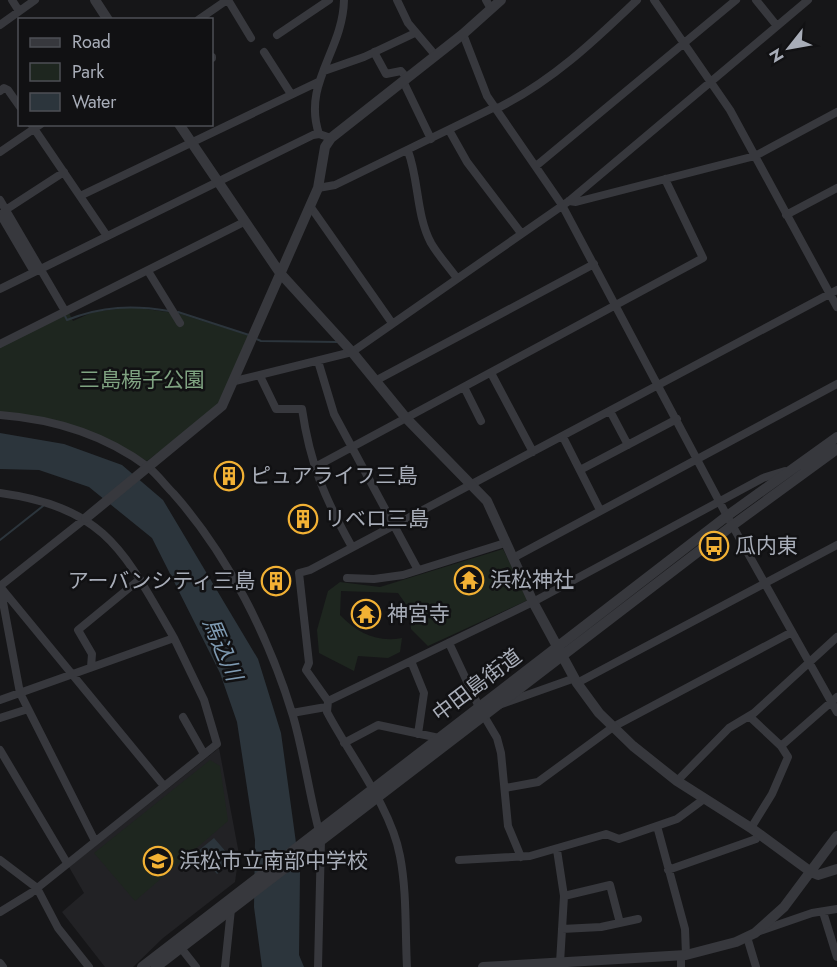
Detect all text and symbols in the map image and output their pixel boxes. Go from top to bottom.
legend [18,18,213,126]
north arrow [759,18,819,78]
text: Road [72,29,111,55]
text: N [763,44,790,67]
text: Park [72,59,104,85]
text: Water [72,89,117,115]
park label: 三島楊子公園 [79,365,205,395]
building icon: ピュアライフ三島 [213,460,245,492]
place label: ピュアライフ三島 [250,461,418,491]
building icon: リベロ三島 [287,503,319,535]
place label: リベロ三島 [324,504,429,534]
bus stop icon: 瓜内東 [698,530,730,562]
place label: 瓜内東 [735,531,798,561]
temple icon: 浜松神社 [453,564,485,596]
building icon: アーバンシティ三島 [260,565,292,597]
place label: 浜松神社 [490,565,574,595]
place label: アーバンシティ三島 [68,566,255,596]
temple icon: 神宮寺 [350,598,382,630]
place label: 神宮寺 [387,599,450,629]
water label: 馬込川 [195,612,251,687]
street label: 中田島街道 [426,641,528,729]
school or university icon: 浜松市立南部中学校 [142,845,174,877]
place label: 浜松市立南部中学校 [179,846,368,876]

